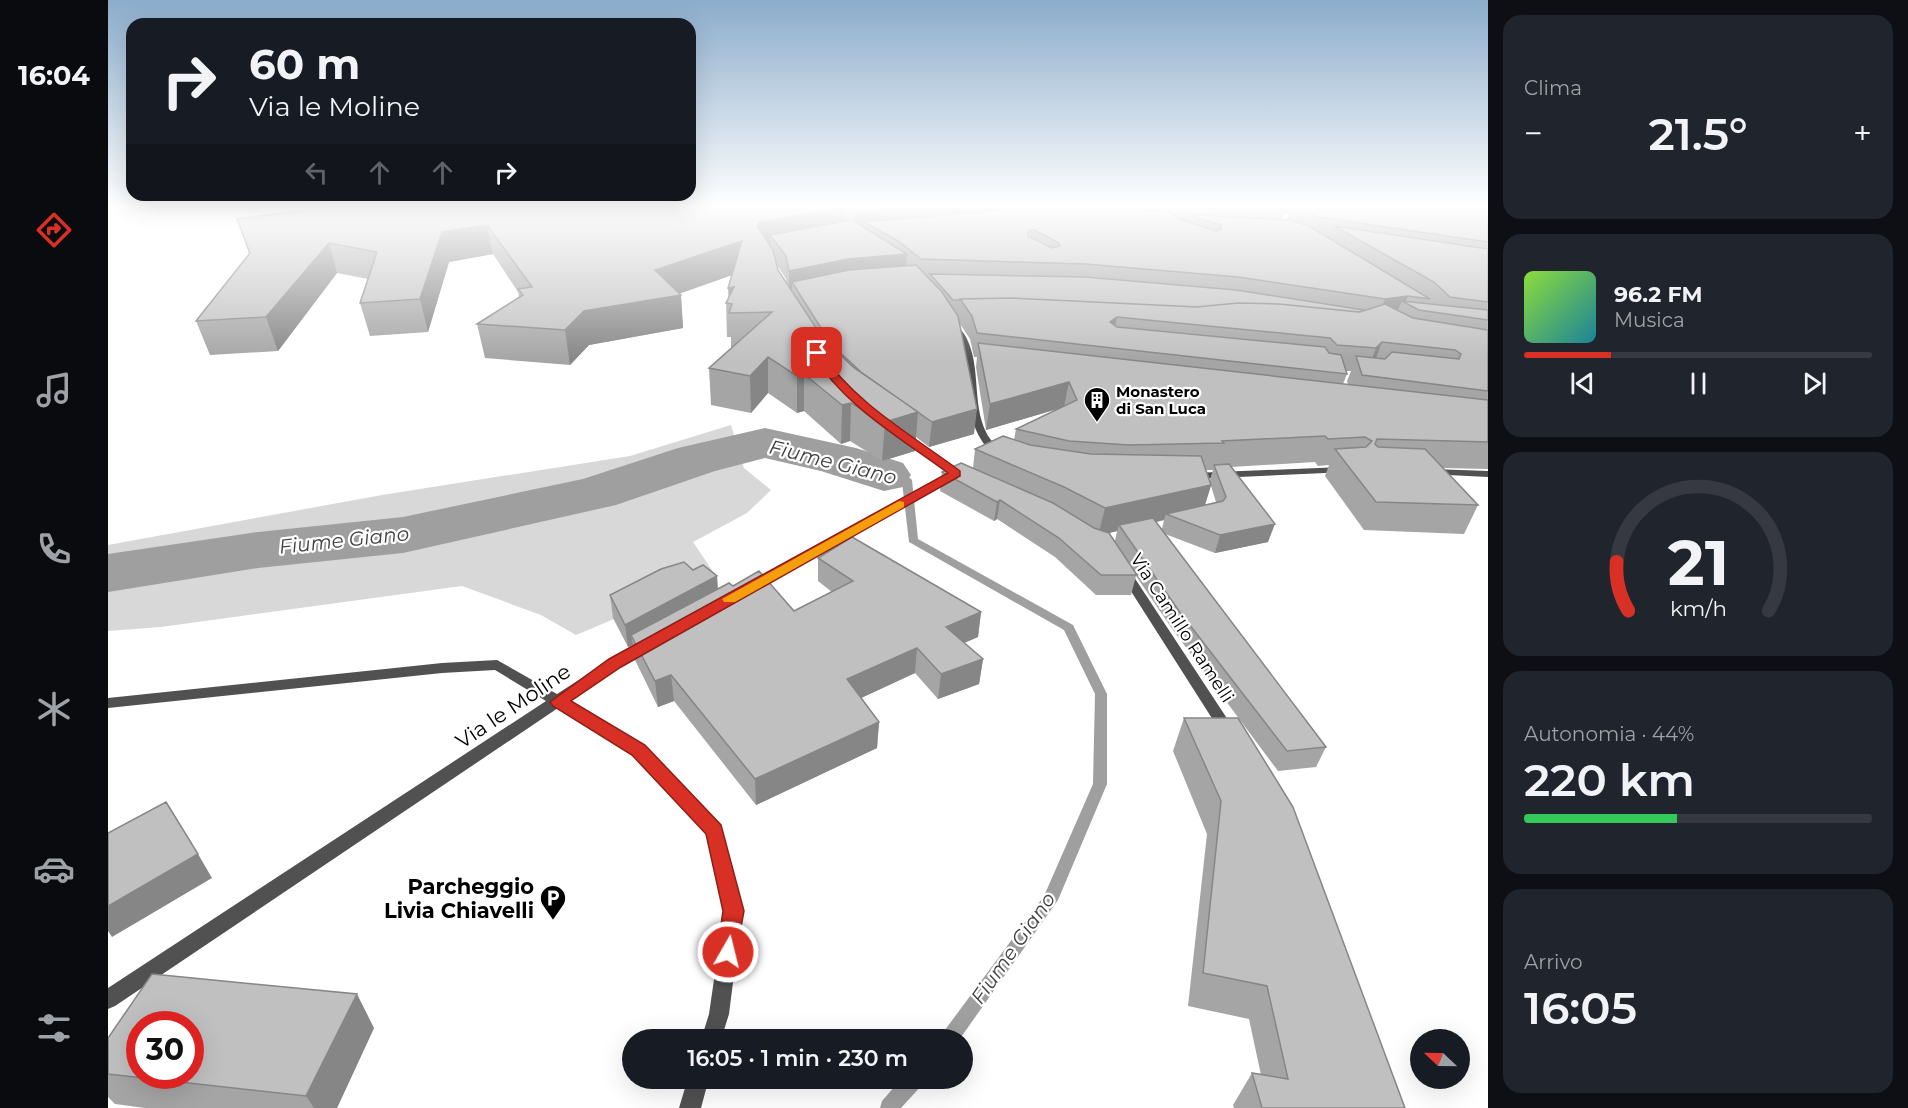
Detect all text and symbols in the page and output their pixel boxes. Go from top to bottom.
text: 60 m [249,38,360,90]
icon: right [150,42,228,120]
text: 16:04 [18,59,90,92]
text: Clima [1524,76,1582,100]
text: Via le Moline [249,90,420,123]
text: 21.5° [1648,106,1748,161]
text: − [1524,113,1543,153]
text: + [1853,113,1872,153]
icon: left [300,156,333,189]
icon: ahead [363,156,396,189]
icon: ahead [426,156,459,189]
icon: right [489,156,522,189]
icon: directions [33,209,75,251]
text: 96.2 FM [1614,281,1703,308]
text: Musica [1614,308,1685,332]
pin [791,327,842,378]
icon: arrive [800,336,833,369]
icon: previous [1566,367,1599,400]
icon: pause [1682,367,1715,400]
icon: next [1798,367,1831,400]
icon: music [33,369,75,411]
place label: Monastero di San Luca [1116,382,1206,418]
building icon: Monastero di San Luca [1082,385,1112,423]
water label: Fiume Giano [767,435,899,489]
water label: Fiume Giano [278,521,410,559]
text: 21 [1667,525,1729,601]
icon: phone [33,528,75,570]
street label: Via Camillo Ramelli [1126,549,1238,707]
text: km/h [1669,595,1727,621]
street label: Via le Moline [451,658,575,754]
icon: climate [33,688,75,730]
text: Autonomia · 44% [1524,722,1694,746]
text: 220 km [1524,752,1695,807]
icon: car [33,848,75,890]
place label: Parcheggio Livia Chiavelli [384,874,534,923]
parking icon: Parcheggio Livia Chiavelli [538,883,568,921]
water label: Fiume Giano [966,888,1060,1008]
position arrow [696,920,760,984]
text: Arrivo [1524,950,1583,974]
text: 16:05 [1524,980,1637,1035]
icon: filters [33,1007,75,1049]
speed limit sign: 30 [126,1011,204,1089]
north arrow [1410,1029,1470,1089]
map controls [1410,1029,1470,1089]
text: 16:05 · 1 min · 230 m [687,1045,908,1072]

